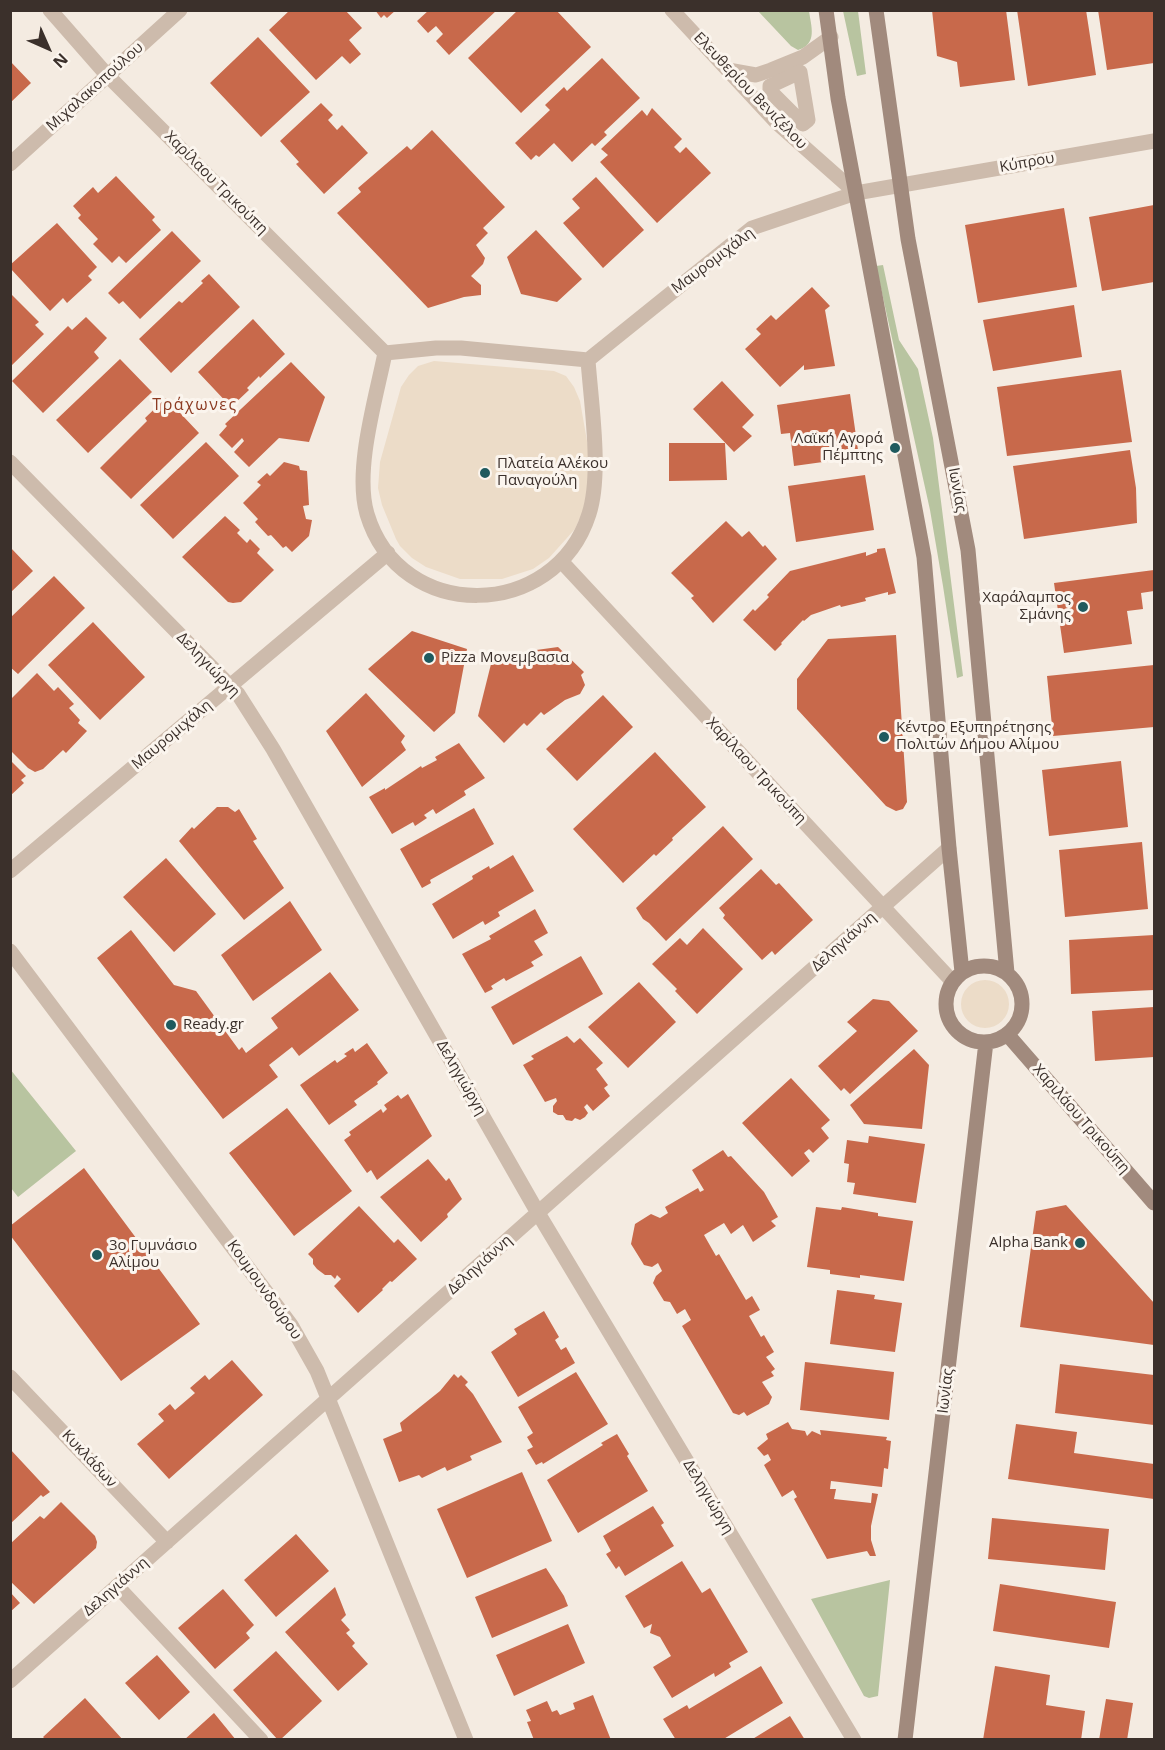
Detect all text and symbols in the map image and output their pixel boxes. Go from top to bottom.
north arrow [18,18,78,78]
street label: Ελευθερίου Βενιζέλου [690,29,810,153]
street label: Μιχαλακοπούλου [43,39,147,135]
text: N [48,48,73,73]
street label: Χαρίλαου Τρικούπη [161,128,271,238]
street label: Κύπρου [998,149,1056,177]
street label: Μαυρομιχάλη [668,224,758,298]
district label: Τράχωνες [152,395,238,415]
place label: Λαϊκή Αγορά Πέμπτης [794,430,883,465]
marker: Λαϊκή Αγορά Πέμπτης [888,441,902,455]
place label: Πλατεία Αλέκου Παναγούλη [497,455,608,490]
marker: Πλατεία Αλέκου Παναγούλη [478,466,492,480]
street label: Ιωνίας [944,466,970,514]
place label: Χαράλαμπος Σμάνης [983,589,1071,624]
marker: Χαράλαμπος Σμάνης [1076,600,1090,614]
street label: Δεληγιώργη [173,629,243,701]
place label: Pizza Μονεμβασια [441,649,569,667]
marker: Pizza Μονεμβασια [422,651,436,665]
street label: Μαυρομιχάλη [128,696,216,774]
street label: Χαρίλαου Τρικούπη [702,714,810,828]
place label: Κέντρο Εξυπηρέτησης Πολιτών Δήμου Αλίμου [896,719,1059,754]
marker: Κέντρο Εξυπηρέτησης Πολιτών Δήμου Αλίμου [877,730,891,744]
street label: Δεληγιάννη [808,908,880,976]
place label: Ready.gr [183,1016,244,1034]
marker: Ready.gr [164,1018,178,1032]
street label: Δεληγιώργη [432,1037,490,1119]
street label: Χαριλάου Τρικούπη [1029,1061,1133,1177]
street label: Δεληγιάννη [444,1231,516,1299]
place label: Alpha Bank [989,1234,1068,1252]
marker: Alpha Bank [1073,1236,1087,1250]
place label: 3ο Γυμνάσιο Αλίμου [109,1237,197,1272]
street label: Κουμουνδούρου [223,1237,305,1343]
marker: 3ο Γυμνάσιο Αλίμου [90,1248,104,1262]
street label: Ιωνίας [934,1367,958,1415]
street label: Κυκλάδων [58,1426,120,1492]
street label: Δεληγιώργη [679,1457,737,1537]
street label: Δεληγιάννη [80,1554,152,1620]

